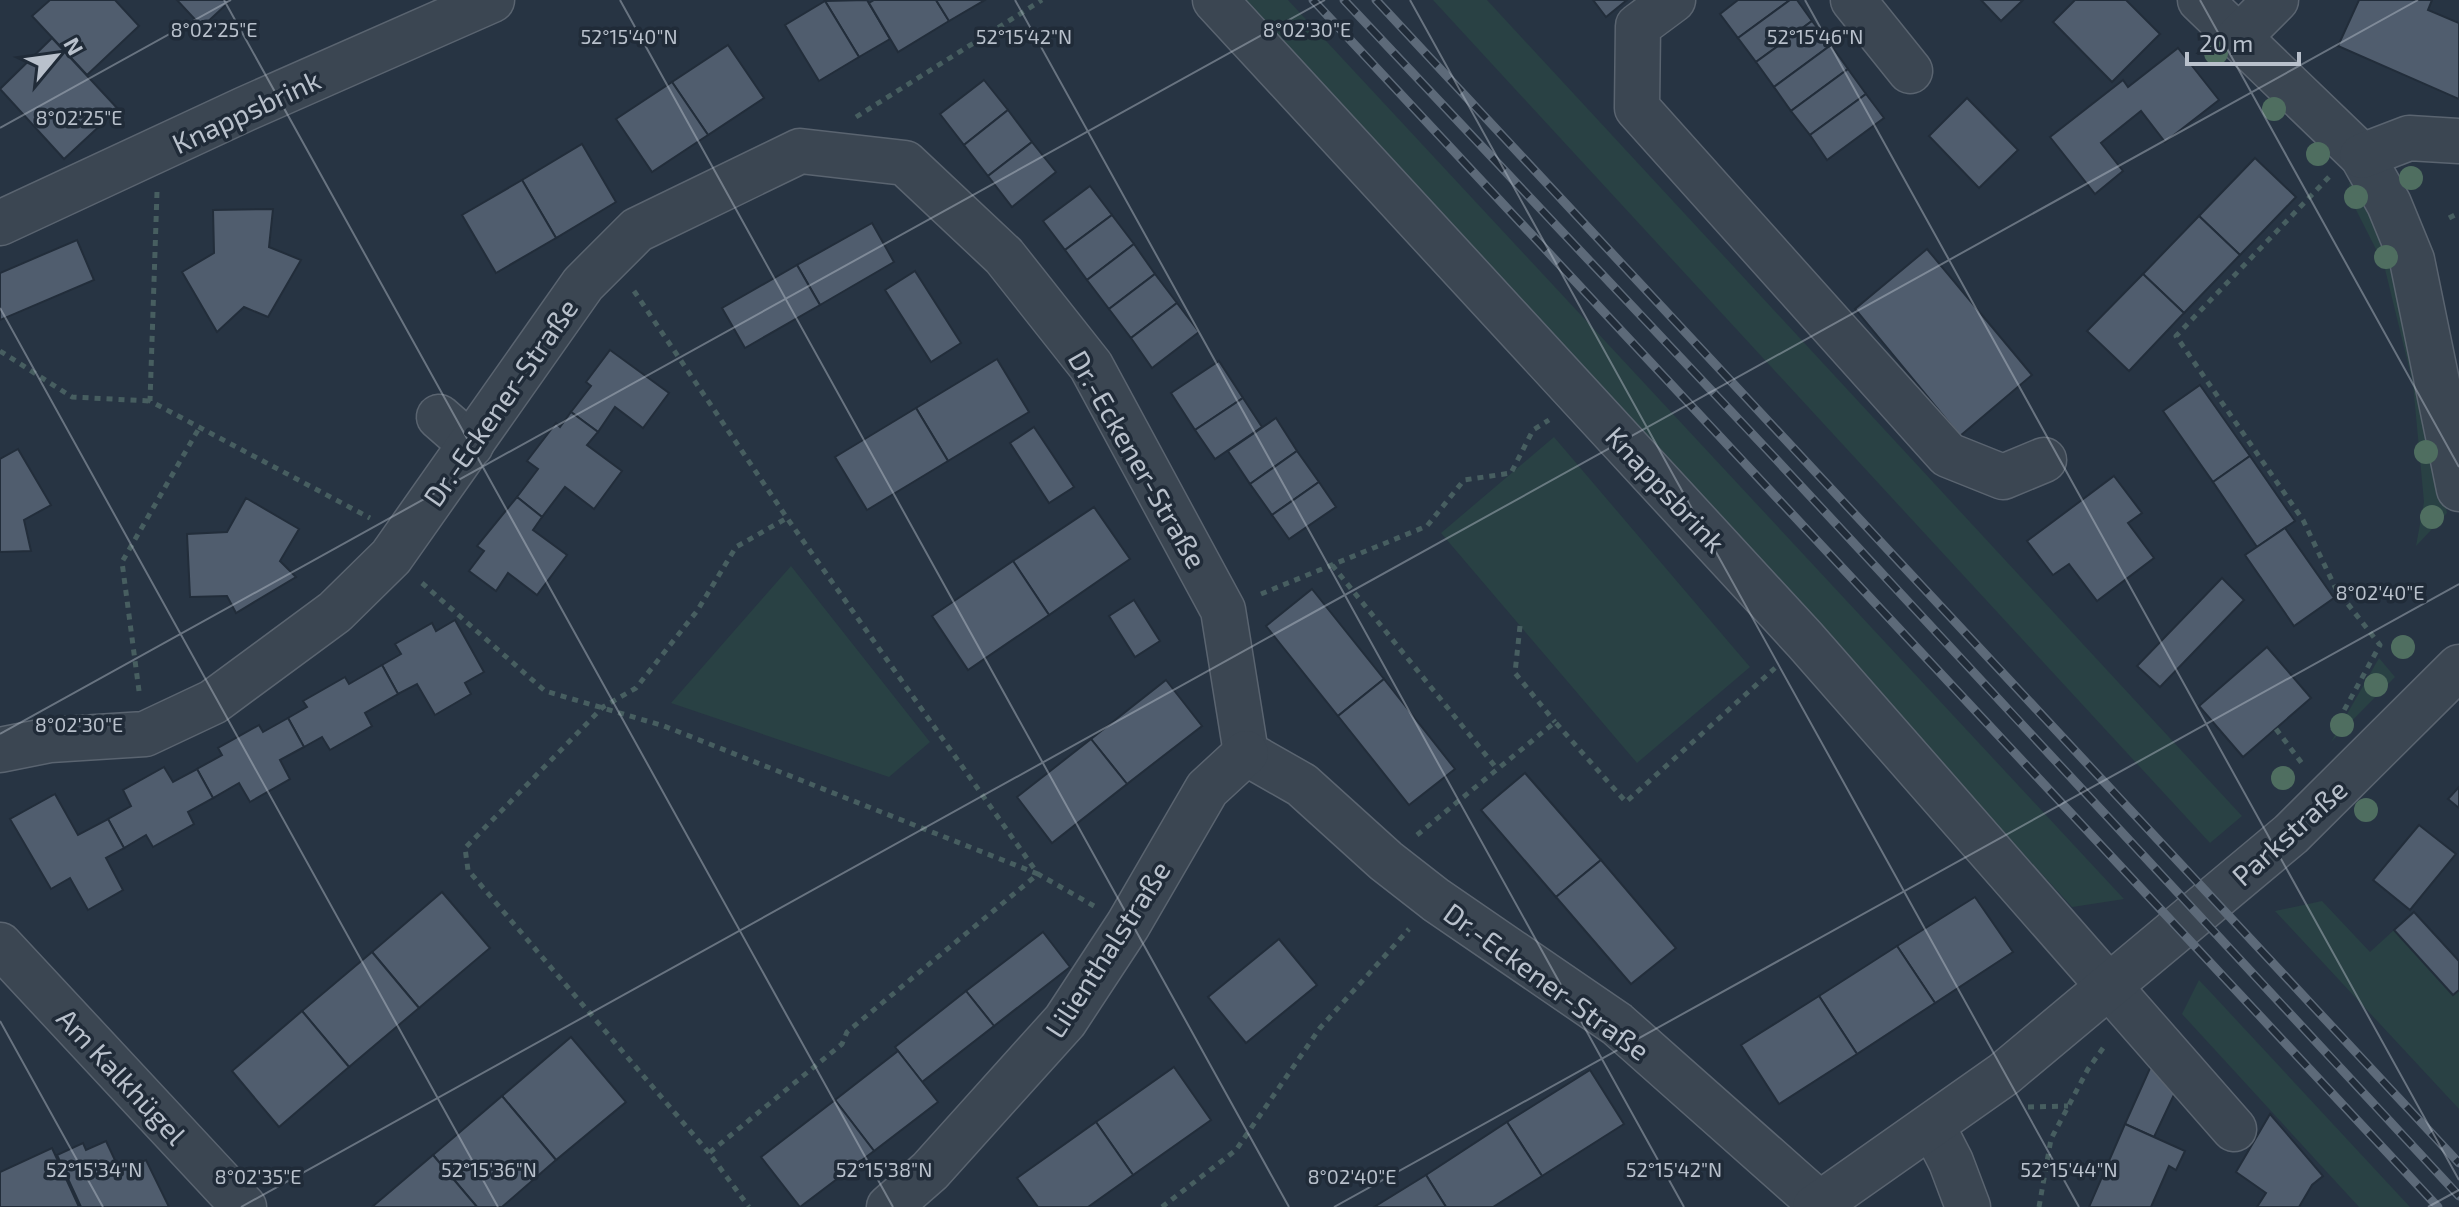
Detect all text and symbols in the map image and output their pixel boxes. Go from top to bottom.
north arrow [16,16,96,96]
scale bar [2187,16,2299,66]
text: 8°02'25"E [170,17,258,41]
text: 8°02'30"E [1263,17,1351,41]
text: 52°15'40"N [580,24,678,48]
text: 52°15'42"N [976,24,1072,48]
text: 52°15'46"N [1767,24,1863,48]
text: 20 m [2199,28,2253,57]
text: N [59,33,90,59]
street label: Knappsbrink [167,62,325,160]
text: 8°02'25"E [35,105,123,129]
street label: Dr.-Eckener-Straße [416,292,584,512]
street label: Dr.-Eckener-Straße [1062,344,1214,574]
street label: Knappsbrink [1599,419,1733,559]
text: 8°02'40"E [2335,580,2425,604]
text: 8°02'30"E [35,712,123,736]
street label: Parkstraße [2225,772,2353,892]
street label: Lilienthalstraße [1037,854,1177,1044]
street label: Dr.-Eckener-Straße [1438,895,1656,1067]
street label: Am Kalkhügel [50,1001,194,1152]
text: 52°15'34"N [46,1157,142,1181]
text: 52°15'36"N [441,1157,537,1181]
text: 52°15'38"N [836,1157,932,1181]
text: 52°15'42"N [1626,1157,1722,1181]
text: 52°15'44"N [2020,1157,2118,1181]
text: 8°02'35"E [215,1164,301,1188]
text: 8°02'40"E [1307,1164,1397,1188]

